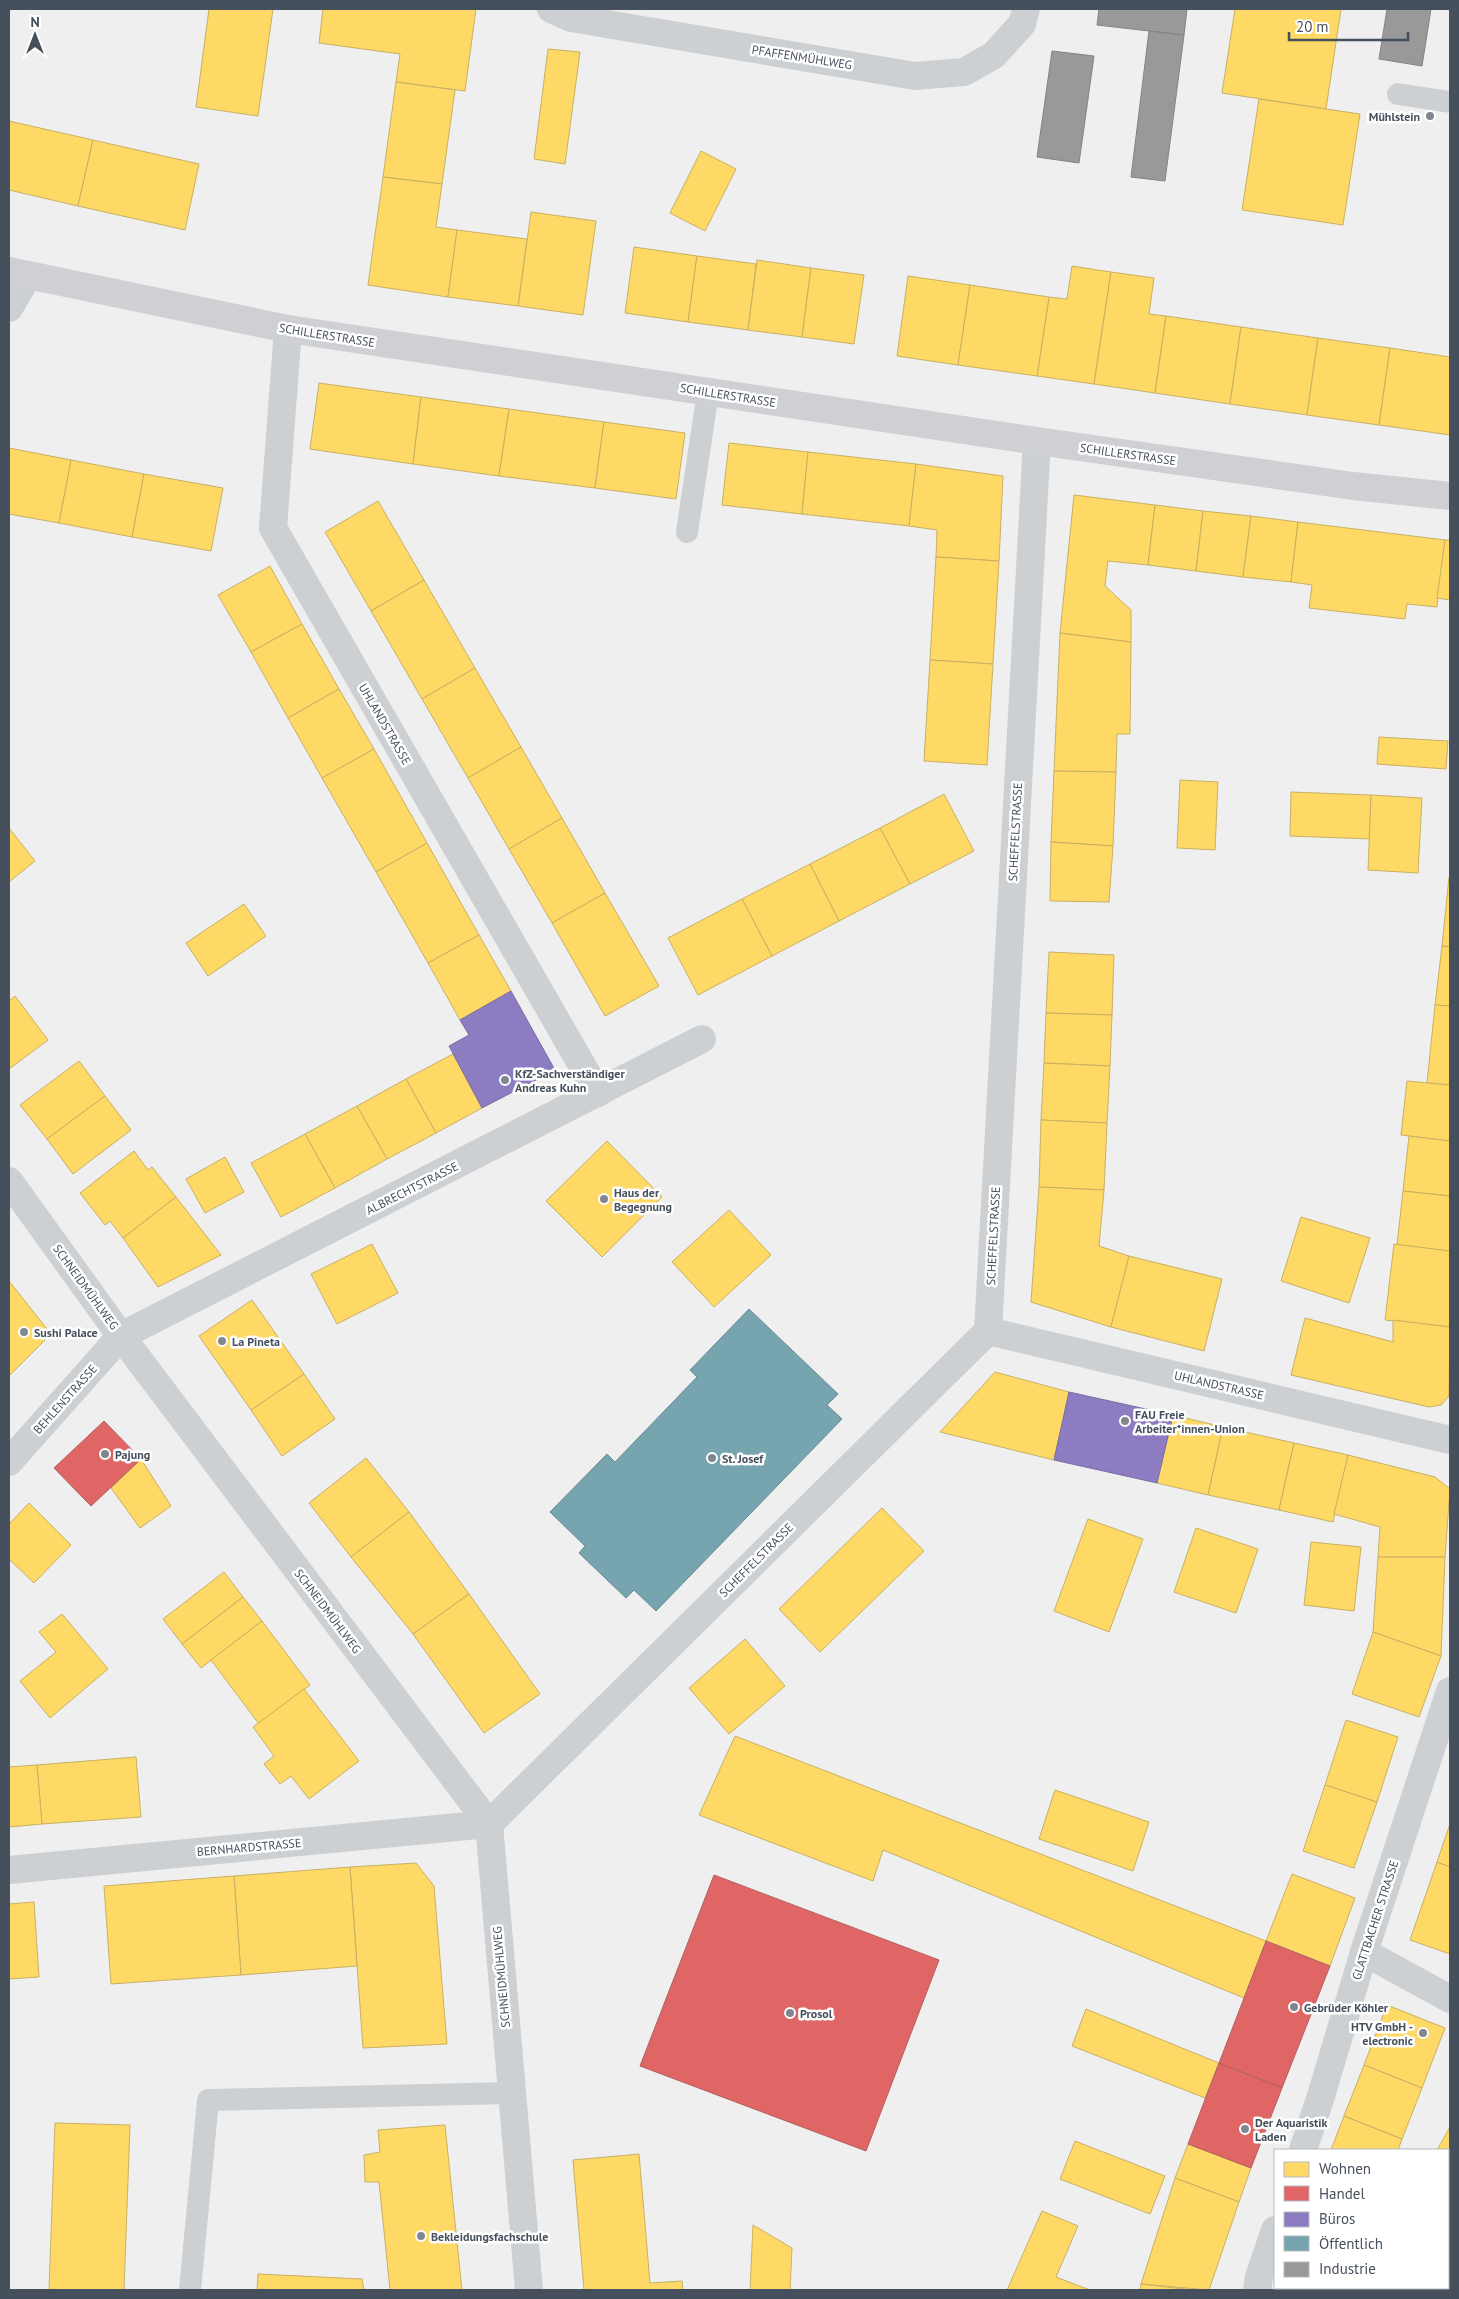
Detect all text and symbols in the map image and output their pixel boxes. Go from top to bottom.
north arrow [10,10,60,60]
scale bar [1289,10,1408,42]
text: N [30,13,40,31]
text: 20 m [1296,17,1329,36]
street label: PFAFFENMÜHLWEG [751,42,853,72]
place label: Mühlstein [1369,109,1420,124]
marker: Mühlstein [1424,110,1436,122]
street label: SCHILLERSTRASSE [278,320,376,350]
street label: SCHILLERSTRASSE [679,380,777,410]
street label: SCHILLERSTRASSE [1079,440,1177,468]
street label: UHLANDSTRASSE [356,681,414,767]
street label: SCHEFFELSTRASSE [1005,782,1025,882]
place label: KfZ-Sachverständiger Andreas Kuhn [515,1066,625,1095]
marker: KfZ-Sachverständiger Andreas Kuhn [499,1074,511,1086]
street label: ALBRECHTSTRASSE [363,1158,461,1218]
place label: Haus der Begegnung [614,1185,672,1214]
street label: SCHEFFELSTRASSE [983,1186,1003,1286]
marker: Haus der Begegnung [598,1193,610,1205]
street label: SCHNEIDMÜHLWEG [50,1242,122,1332]
place label: Sushi Palace [34,1325,98,1340]
marker: Sushi Palace [18,1326,30,1338]
place label: La Pineta [232,1334,280,1349]
marker: La Pineta [216,1335,228,1347]
street label: BEHLENSTRASSE [30,1361,100,1437]
street label: UHLANDSTRASSE [1173,1367,1265,1403]
place label: FAU Freie Arbeiter*innen-Union [1135,1407,1245,1436]
marker: FAU Freie Arbeiter*innen-Union [1119,1415,1131,1427]
place label: Pajung [115,1447,150,1462]
marker: Pajung [99,1448,111,1460]
place label: St. Josef [722,1451,764,1466]
marker: St. Josef [706,1452,718,1464]
street label: SCHEFFELSTRASSE [716,1520,796,1600]
street label: SCHNEIDMÜHLWEG [291,1566,365,1656]
street label: BERNHARDSTRASSE [196,1835,302,1859]
street label: GLATTBACHER STRASSE [1349,1858,1401,1982]
street label: SCHNEIDMÜHLWEG [489,1926,513,2028]
place label: Gebrüder Köhler [1304,2000,1389,2015]
marker: Gebrüder Köhler [1288,2001,1300,2013]
place label: Prosol [800,2006,833,2021]
marker: Prosol [784,2007,796,2019]
place label: HTV GmbH - electronic [1351,2019,1413,2048]
marker: HTV GmbH - electronic [1417,2027,1429,2039]
place label: Der Aquaristik Laden [1255,2115,1327,2144]
marker: Der Aquaristik Laden [1239,2123,1251,2135]
legend [1274,2149,1449,2289]
text: Wohnen [1319,2159,1371,2178]
text: Handel [1319,2184,1365,2203]
text: Büros [1319,2209,1355,2228]
place label: Bekleidungsfachschule [431,2229,548,2244]
marker: Bekleidungsfachschule [415,2230,427,2242]
text: Öffentlich [1319,2234,1383,2253]
text: Industrie [1319,2259,1376,2278]

